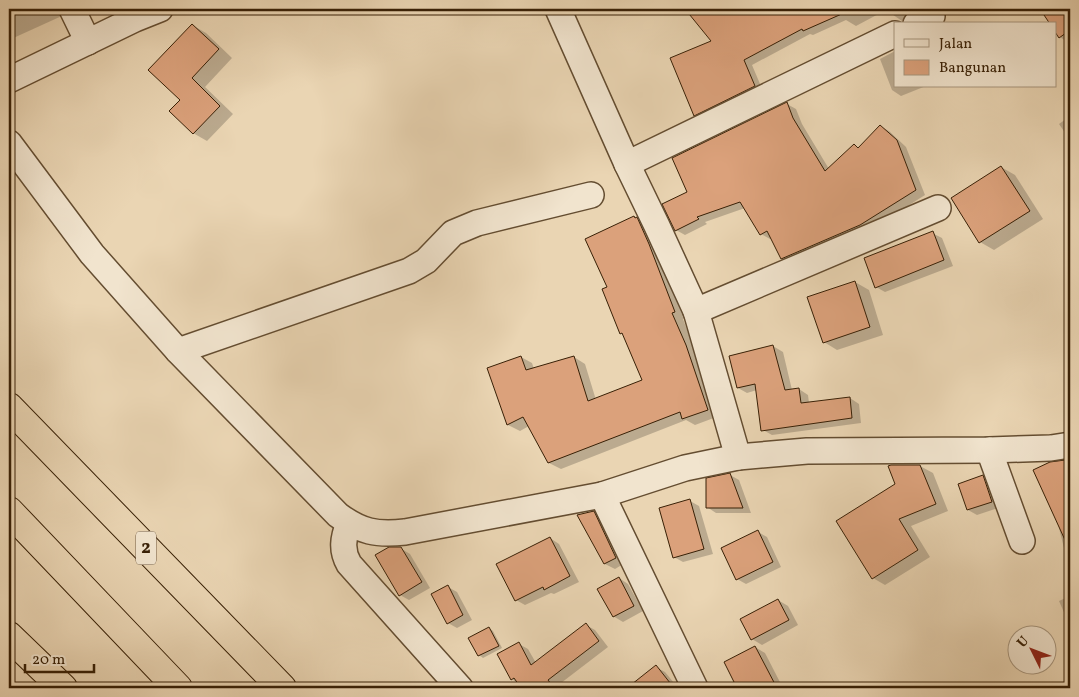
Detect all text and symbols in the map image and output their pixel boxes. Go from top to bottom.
legend [894,22,1056,88]
text: Jalan [939,34,972,55]
text: Bangunan [939,58,1006,79]
road number: 2 [136,532,156,564]
north arrow [1006,624,1056,674]
text: U [1013,632,1034,652]
scale bar [25,642,94,674]
text: 20 m [32,650,65,671]

